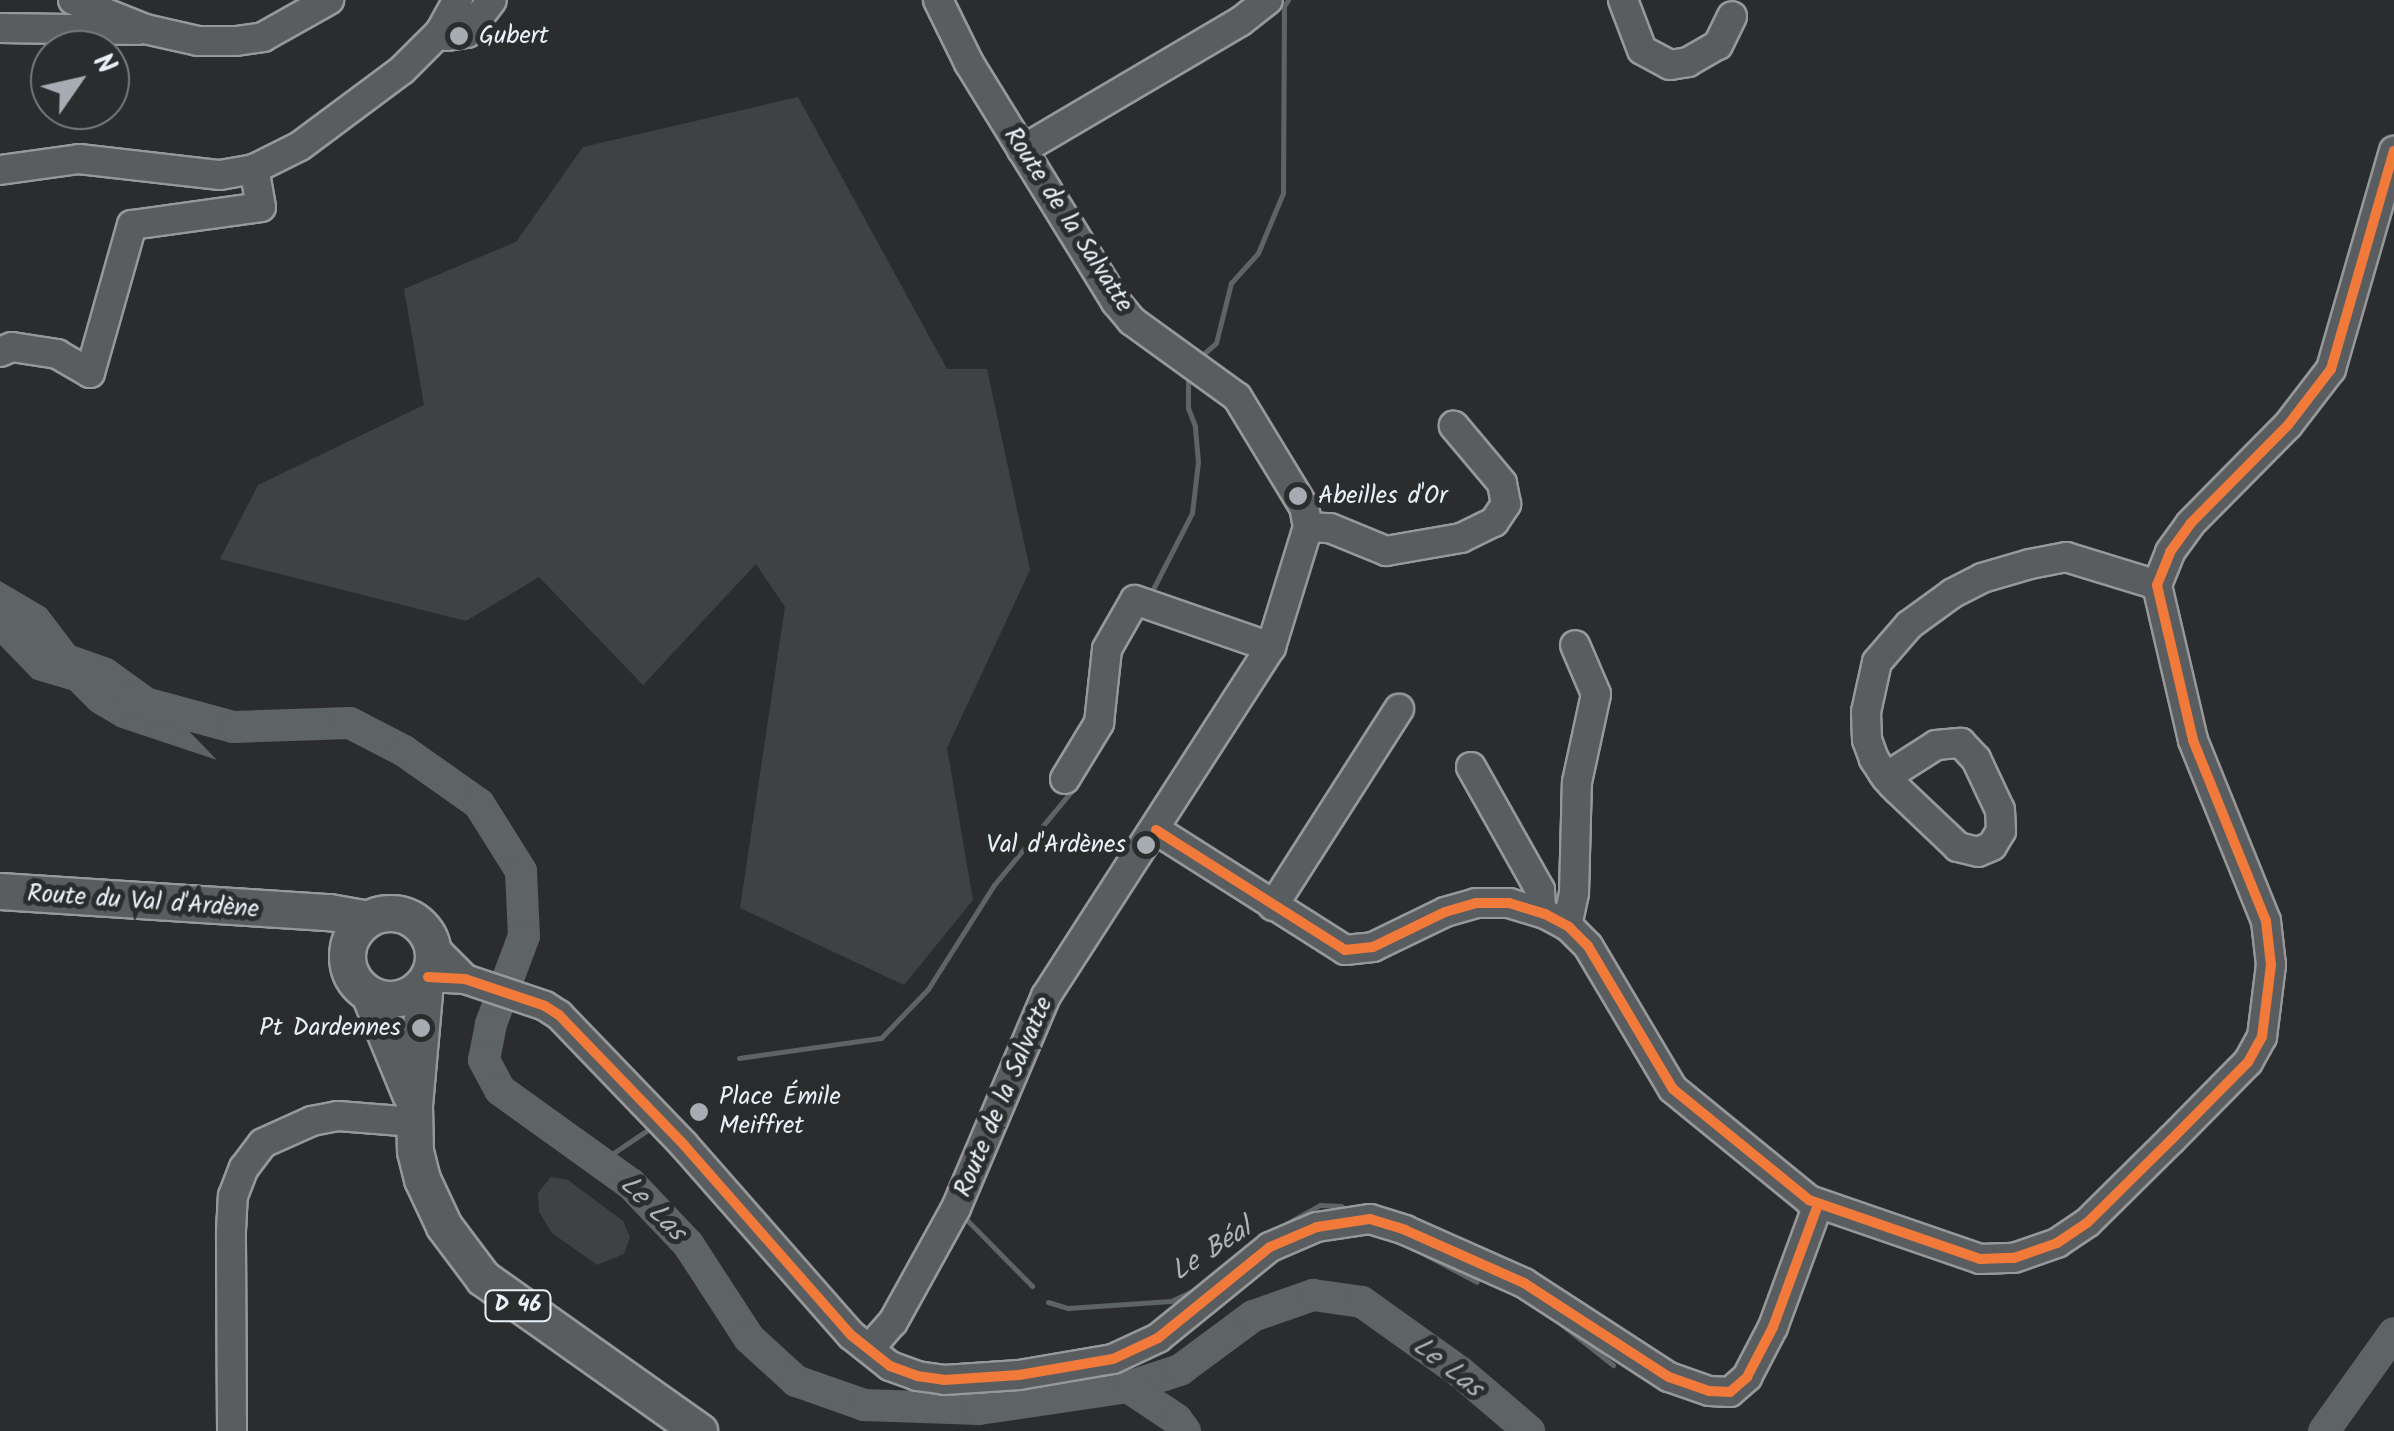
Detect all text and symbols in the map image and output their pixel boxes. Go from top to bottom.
place label: Gubert [479,21,549,51]
marker: Gubert [448,25,470,47]
north arrow [30,30,130,130]
text: N [80,44,127,84]
street label: Route de la Salvatte [997,122,1139,318]
place label: Abeilles d'Or [1318,481,1447,511]
marker: Abeilles d'Or [1287,485,1309,507]
place label: Val d'Ardènes [987,830,1126,860]
marker: Val d'Ardènes [1135,834,1157,856]
street label: Route du Val d'Ardène [26,879,260,925]
street label: Route de la Salvatte [948,992,1060,1202]
place label: Pt Dardennes [259,1013,401,1043]
marker: Pt Dardennes [410,1017,432,1039]
place label: Place Émile Meiffret [719,1083,841,1142]
marker: Place Émile Meiffret [688,1101,710,1123]
water label: Le Las [612,1169,692,1249]
water label: Le Béal [1165,1213,1259,1289]
road number: D 46 [483,1289,553,1323]
water label: Le Las [1405,1330,1489,1406]

